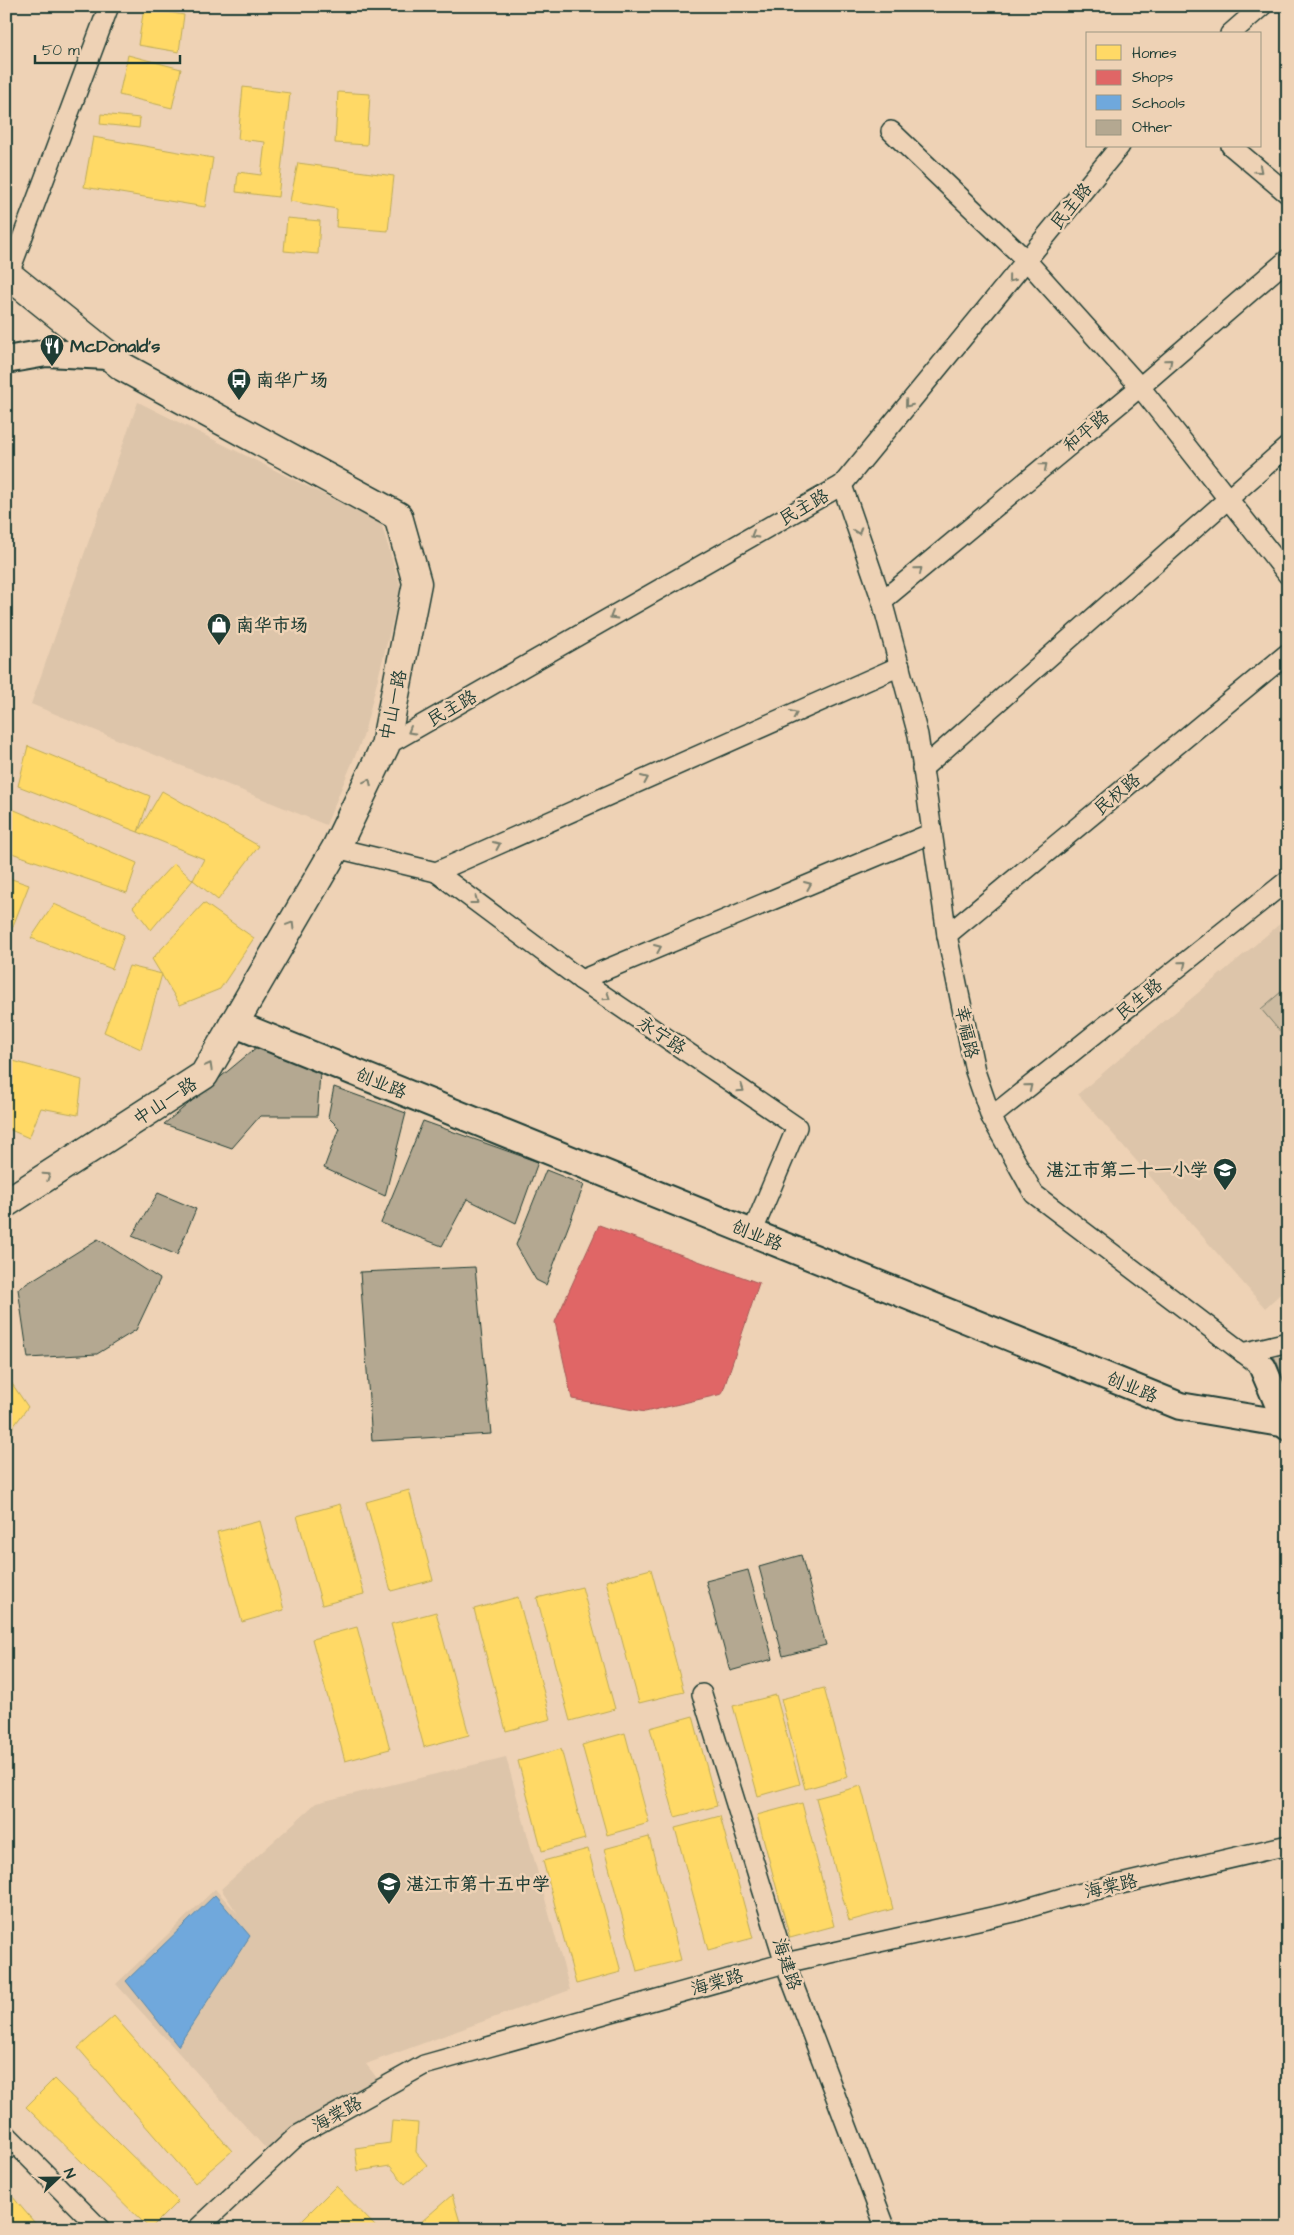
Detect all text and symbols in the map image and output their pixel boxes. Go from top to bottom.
scale bar [35,32,180,64]
legend [1086,32,1262,148]
text: 50 m [42,40,80,61]
text: Homes [1132,43,1177,64]
text: Shops [1132,67,1174,88]
text: Schools [1132,93,1186,114]
text: Other [1132,117,1172,138]
one-way arrow [1254,165,1263,174]
street label: 民主路 [1045,177,1098,235]
one-way arrow [1008,273,1017,282]
restaurant icon: McDonald's [39,333,65,367]
place label: McDonald's [70,334,160,359]
one-way arrow [1163,359,1172,367]
bus stop icon: 南华广场 [226,367,252,401]
place label: 南华广场 [256,368,328,393]
one-way arrow [905,398,914,407]
street label: 和平路 [1058,404,1115,458]
one-way arrow [1039,463,1048,472]
street label: 民主路 [775,483,834,532]
one-way arrow [852,526,862,535]
one-way arrow [750,529,759,539]
one-way arrow [914,566,923,575]
one-way arrow [609,610,618,620]
shop icon: 南华市场 [206,612,232,646]
place label: 南华市场 [236,613,308,638]
street label: 中山一路 [374,667,413,743]
street label: 民主路 [423,684,482,733]
one-way arrow [789,709,798,720]
one-way arrow [407,725,416,735]
street label: 民权路 [1089,767,1146,821]
one-way arrow [640,775,649,786]
one-way arrow [362,778,372,787]
one-way arrow [492,841,501,852]
one-way arrow [803,880,812,891]
one-way arrow [469,896,478,904]
one-way arrow [284,922,294,931]
one-way arrow [653,943,662,954]
one-way arrow [1177,961,1186,969]
street label: 民生路 [1110,973,1168,1026]
one-way arrow [601,991,610,1000]
street label: 幸福路 [949,1003,984,1061]
street label: 永宁路 [632,1010,691,1061]
one-way arrow [203,1062,213,1071]
street label: 创业路 [351,1062,411,1105]
street label: 中山一路 [128,1071,202,1132]
one-way arrow [735,1083,745,1092]
one-way arrow [1023,1084,1032,1092]
school or university icon: 湛江市第二十一小学 [1212,1157,1238,1191]
place label: 湛江市第二十一小学 [1046,1158,1208,1183]
one-way arrow [42,1173,51,1183]
street label: 创业路 [727,1214,787,1257]
street label: 创业路 [1102,1366,1162,1409]
street label: 海棠路 [1082,1868,1140,1905]
school or university icon: 湛江市第十五中学 [376,1871,402,1905]
place label: 湛江市第十五中学 [406,1872,550,1897]
street label: 海建路 [766,1935,807,1994]
street label: 海棠路 [688,1963,747,2002]
street label: 海棠路 [308,2090,367,2138]
north arrow [32,2152,82,2202]
text: N [58,2166,80,2182]

